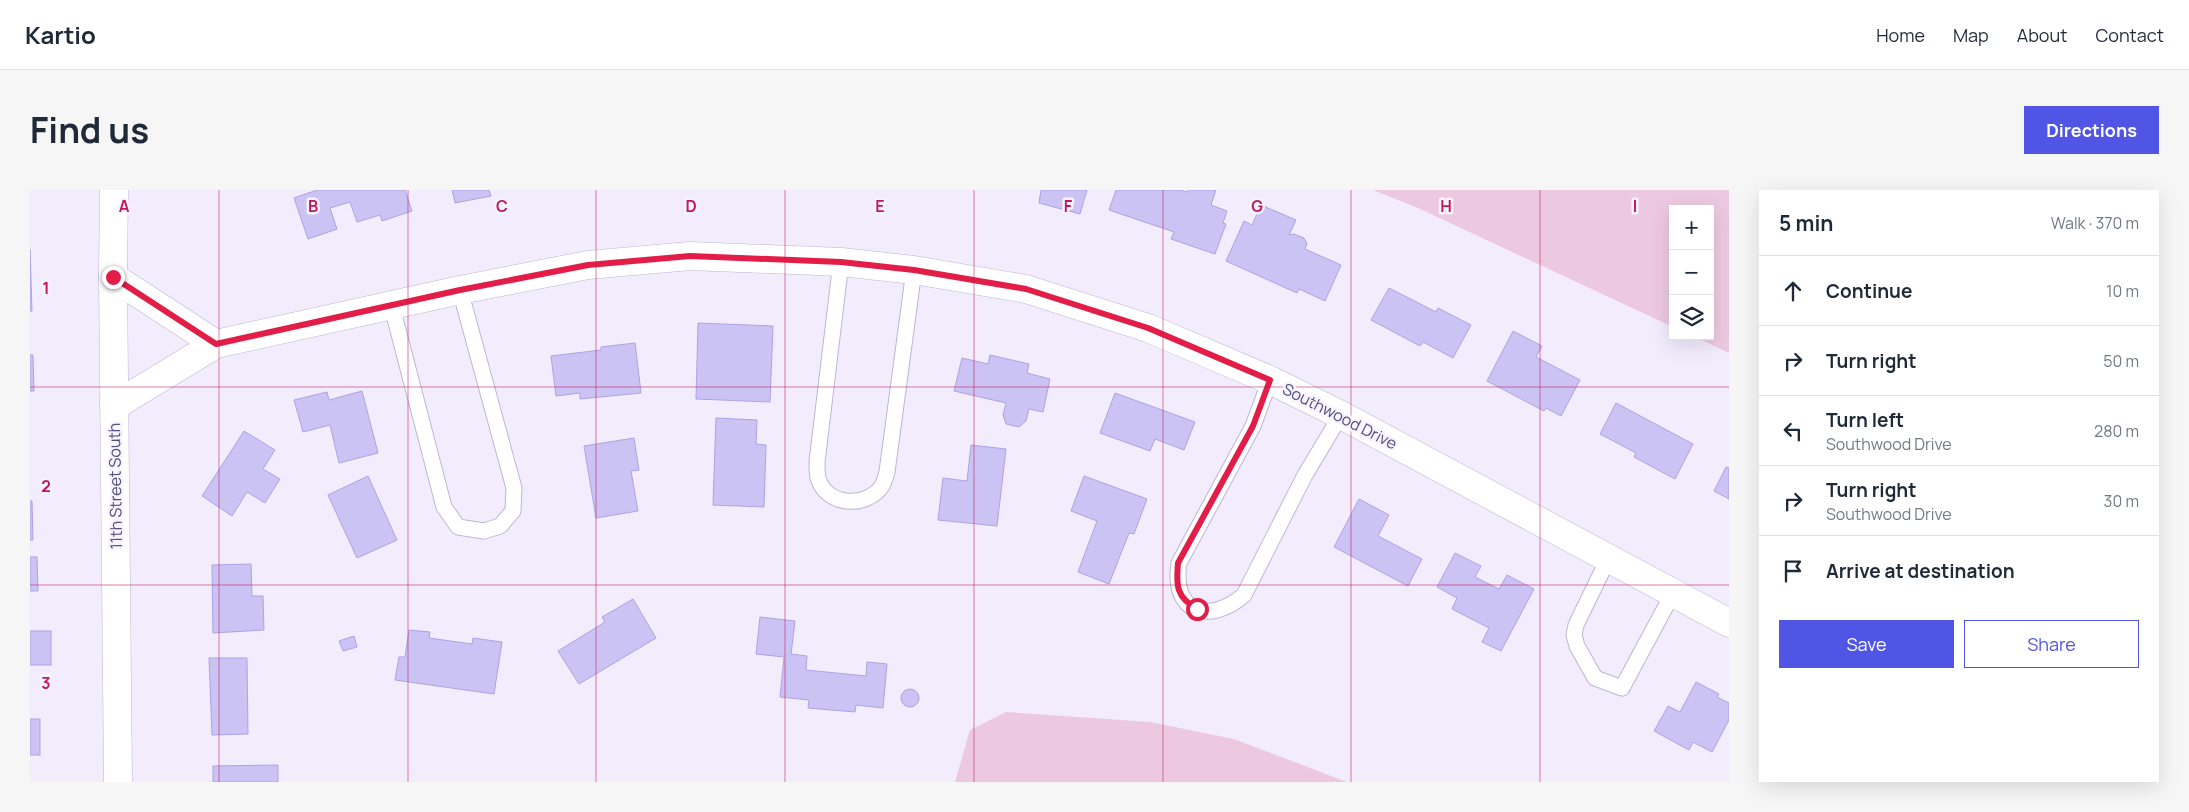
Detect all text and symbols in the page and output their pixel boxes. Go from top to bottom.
text: Kartio [25,18,96,51]
text: Home [1876,23,1925,47]
text: Map [1953,23,1989,47]
text: About [2017,23,2067,47]
text: Contact [2095,23,2164,47]
text: Find us [30,106,149,154]
button: Directions [2024,106,2159,154]
text: A [119,195,130,217]
text: B [308,195,318,217]
text: C [496,195,508,217]
text: D [685,195,697,217]
text: E [875,195,885,217]
text: F [1064,195,1073,217]
text: G [1251,195,1263,217]
text: H [1440,195,1452,217]
text: I [1633,195,1637,217]
map controls [1669,205,1714,340]
button: + [1669,205,1714,250]
text: 5 min [1779,209,1833,237]
text: Walk · 370 m [2051,212,2139,234]
button: − [1669,250,1714,295]
route end [102,266,125,289]
text: 1 [42,277,50,299]
icon: ahead [1779,277,1807,305]
text: Continue [1826,278,1912,304]
text: 10 m [2106,280,2139,302]
button: layers [1669,295,1714,340]
icon: right [1779,347,1807,375]
text: Turn right [1826,348,1916,374]
text: 50 m [2103,350,2139,372]
street label: Southwood Drive [1279,378,1401,454]
text: Turn left [1826,407,1904,433]
icon: left [1779,417,1807,445]
text: 280 m [2094,420,2139,442]
street label: 11th Street South [103,423,127,549]
text: Southwood Drive [1826,433,1952,455]
text: 2 [41,475,51,497]
text: Turn right [1826,477,1916,503]
icon: right [1779,487,1807,515]
text: 30 m [2104,490,2139,512]
text: Southwood Drive [1826,503,1952,525]
icon: arrive [1779,557,1807,585]
text: Arrive at destination [1826,558,2015,584]
route start [1186,598,1209,621]
button: Save [1779,620,1954,668]
button: Share [1964,620,2139,668]
text: 3 [41,672,51,694]

